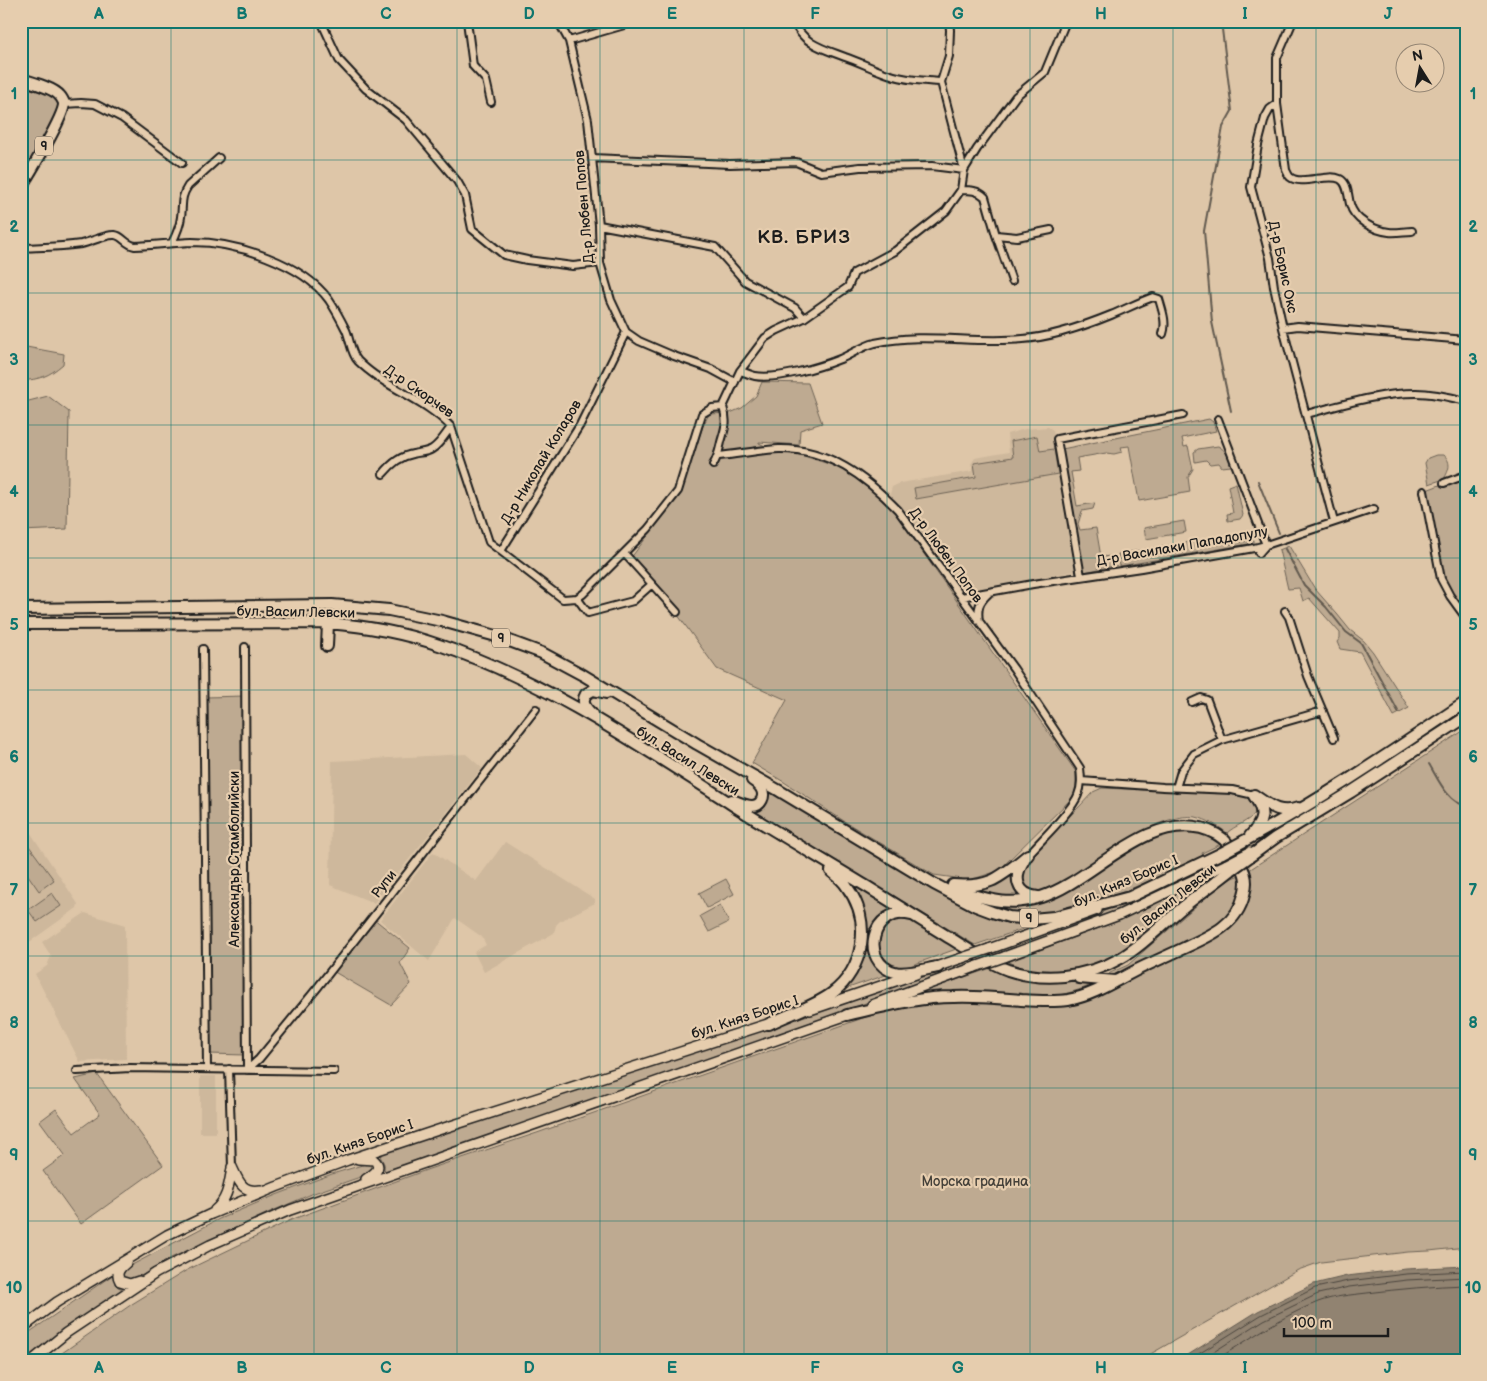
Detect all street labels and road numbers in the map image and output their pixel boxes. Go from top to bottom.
road number: 9 [35,136,53,156]
street label: Д-р Любен Попов [571,149,597,264]
street label: Д-р Борис Окс [1265,219,1301,315]
street label: Д-р Скорчев [381,361,458,422]
street label: Д-р Николай Коларов [497,396,585,527]
street label: Д-р Любен Попов [906,504,987,607]
street label: Д-р Василаки Пападопулу [1095,522,1270,569]
street label: бул. Васил Левски [237,602,355,622]
road number: 9 [492,628,510,648]
street label: бул. Васил Левски [633,722,743,800]
street label: Александър Стамболийски [226,771,243,948]
street label: бул. Княз Борис I [1071,851,1181,911]
street label: бул. Васил Левски [1117,860,1219,948]
street label: Рупи [368,866,400,902]
road number: 9 [1020,908,1038,928]
street label: бул. Княз Борис I [689,992,801,1042]
street label: бул. Княз Борис I [304,1116,416,1168]

